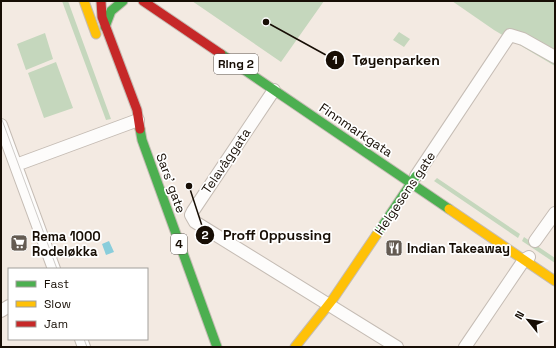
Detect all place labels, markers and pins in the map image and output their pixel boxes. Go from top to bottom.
callout: Tøyenparken [325,47,448,73]
callout: Proff Oppussing [195,222,339,248]
place label: Rema 1000 Rodeløkka [32,228,101,260]
supermarket icon: Rema 1000 Rodeløkka [9,233,29,253]
restaurant icon: Indian Takeaway [384,238,404,258]
place label: Indian Takeaway [407,240,510,257]

